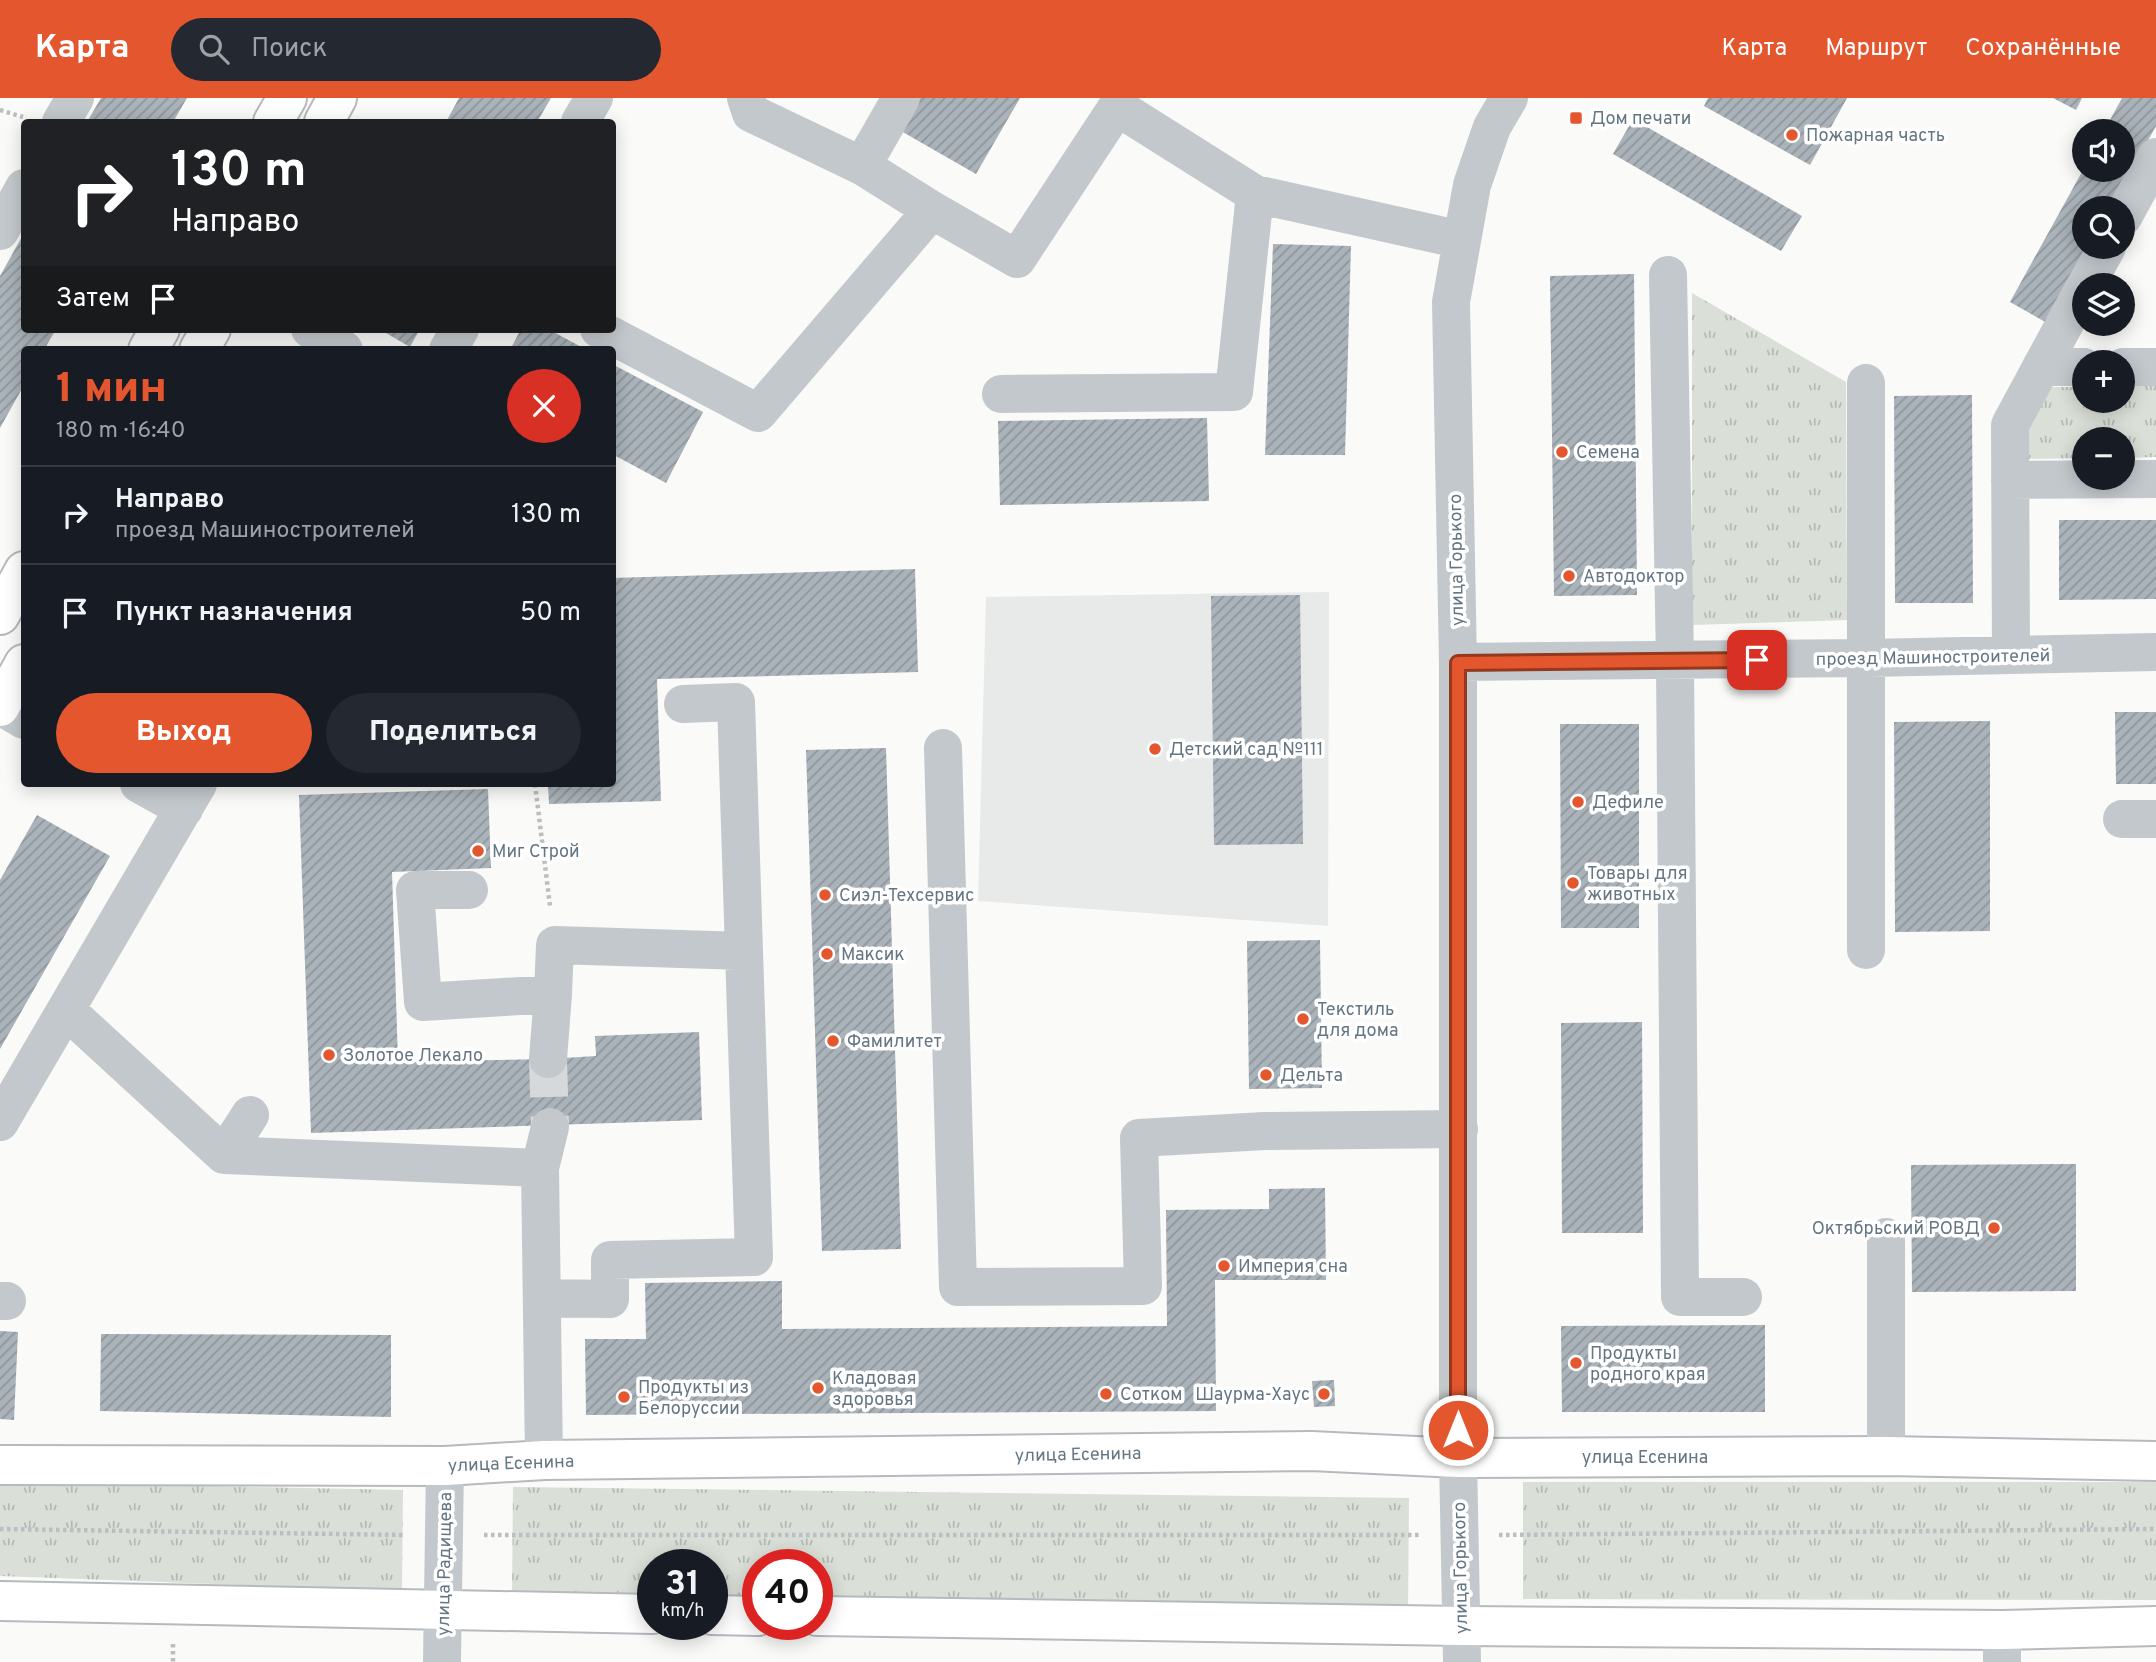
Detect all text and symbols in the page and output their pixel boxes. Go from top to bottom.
search box [171,18,661,81]
text: Карта [35,28,129,70]
icon: search [195,30,233,68]
text: Поиск [251,33,327,66]
text: Карта [1721,34,1787,64]
text: Маршрут [1825,34,1927,64]
text: Сохранённые [1965,34,2121,64]
place label: Дом печати [1590,108,1691,131]
marker: Дом печати [1568,110,1584,126]
map controls [2072,119,2135,490]
button: sound [2072,119,2135,182]
place label: Пожарная часть [1806,125,1945,148]
marker: Пожарная часть [1784,127,1800,143]
text: 130 m [171,142,307,204]
icon: right [56,147,147,238]
button: search [2072,196,2135,259]
text: Направо [171,203,299,243]
button: layers [2072,273,2135,336]
icon: arrive [144,280,182,318]
text: Затем [56,283,130,316]
button: + [2072,350,2135,413]
text: 1 мин [56,364,167,417]
button: close [507,369,581,443]
text: 180 m · 16:40 [56,417,185,446]
button: − [2072,427,2135,490]
place label: Семена [1576,442,1640,465]
marker: Семена [1554,444,1570,460]
text: Направо [115,484,224,517]
street label: улица Горького [1445,494,1470,626]
icon: right [56,496,94,534]
text: 130 m [511,499,581,532]
text: проезд Машиностроителей [115,517,415,546]
place label: Автодоктор [1583,566,1685,589]
marker: Автодоктор [1561,568,1577,584]
icon: arrive [56,594,94,632]
text: Пункт назначения [115,597,353,630]
text: 50 m [520,597,581,630]
pin [1727,630,1787,690]
icon: arrive [1738,641,1776,679]
street label: проезд Машиностроителей [1816,645,2051,672]
button: Выход [56,693,312,773]
button: Поделиться [326,693,581,773]
place label: Детский сад №111 [1169,739,1323,762]
marker: Детский сад №111 [1147,741,1163,757]
place label: Дефиле [1592,792,1664,815]
marker: Дефиле [1570,794,1586,810]
place label: Миг Строй [492,841,580,864]
marker: Миг Строй [470,843,486,859]
place label: Товары для животных [1587,863,1688,907]
marker: Товары для животных [1565,875,1581,891]
place label: Сиэл-Техсервис [839,885,974,908]
marker: Сиэл-Техсервис [817,887,833,903]
place label: Максик [841,944,905,967]
marker: Максик [819,946,835,962]
place label: Текстиль для дома [1317,999,1398,1043]
marker: Текстиль для дома [1295,1011,1311,1027]
place label: Фамилитет [847,1031,942,1054]
marker: Фамилитет [825,1033,841,1049]
place label: Золотое Лекало [343,1045,483,1068]
marker: Золотое Лекало [321,1047,337,1063]
place label: Дельта [1280,1065,1343,1088]
marker: Дельта [1258,1067,1274,1083]
place label: Октябрьский РОВД [1812,1218,1980,1241]
marker: Октябрьский РОВД [1986,1220,2002,1236]
place label: Империя сна [1238,1256,1348,1279]
marker: Империя сна [1216,1258,1232,1274]
place label: Продукты родного края [1590,1343,1706,1387]
marker: Продукты родного края [1568,1355,1584,1371]
place label: Кладовая здоровья [832,1368,916,1412]
place label: Продукты из Белоруссии [638,1377,749,1421]
marker: Кладовая здоровья [810,1380,826,1396]
place label: Сотком [1120,1384,1183,1407]
place label: Шаурма-Хаус [1195,1384,1310,1407]
marker: Сотком [1098,1386,1114,1402]
marker: Шаурма-Хаус [1316,1386,1332,1402]
marker: Продукты из Белоруссии [616,1389,632,1405]
position arrow [1421,1393,1495,1467]
street label: улица Есенина [1015,1443,1142,1468]
street label: улица Есенина [1582,1447,1708,1470]
street label: улица Есенина [447,1451,575,1478]
street label: улица Радищева [433,1492,458,1636]
street label: улица Горького [1449,1502,1474,1634]
speed limit sign: 40 [742,1549,833,1640]
text: 31 [665,1563,700,1607]
text: km/h [661,1600,704,1623]

